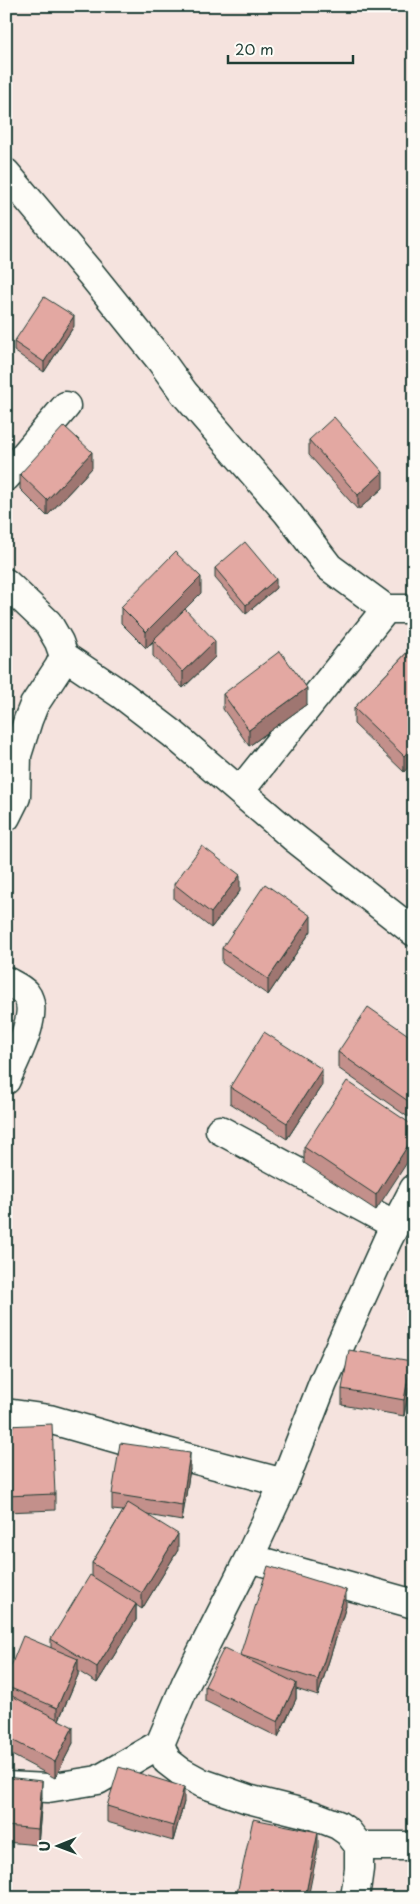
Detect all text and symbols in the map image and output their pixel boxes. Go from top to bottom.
scale bar [228,32,352,64]
text: 20 m [235,37,274,60]
north arrow [32,1822,82,1872]
text: U [34,1841,55,1852]

